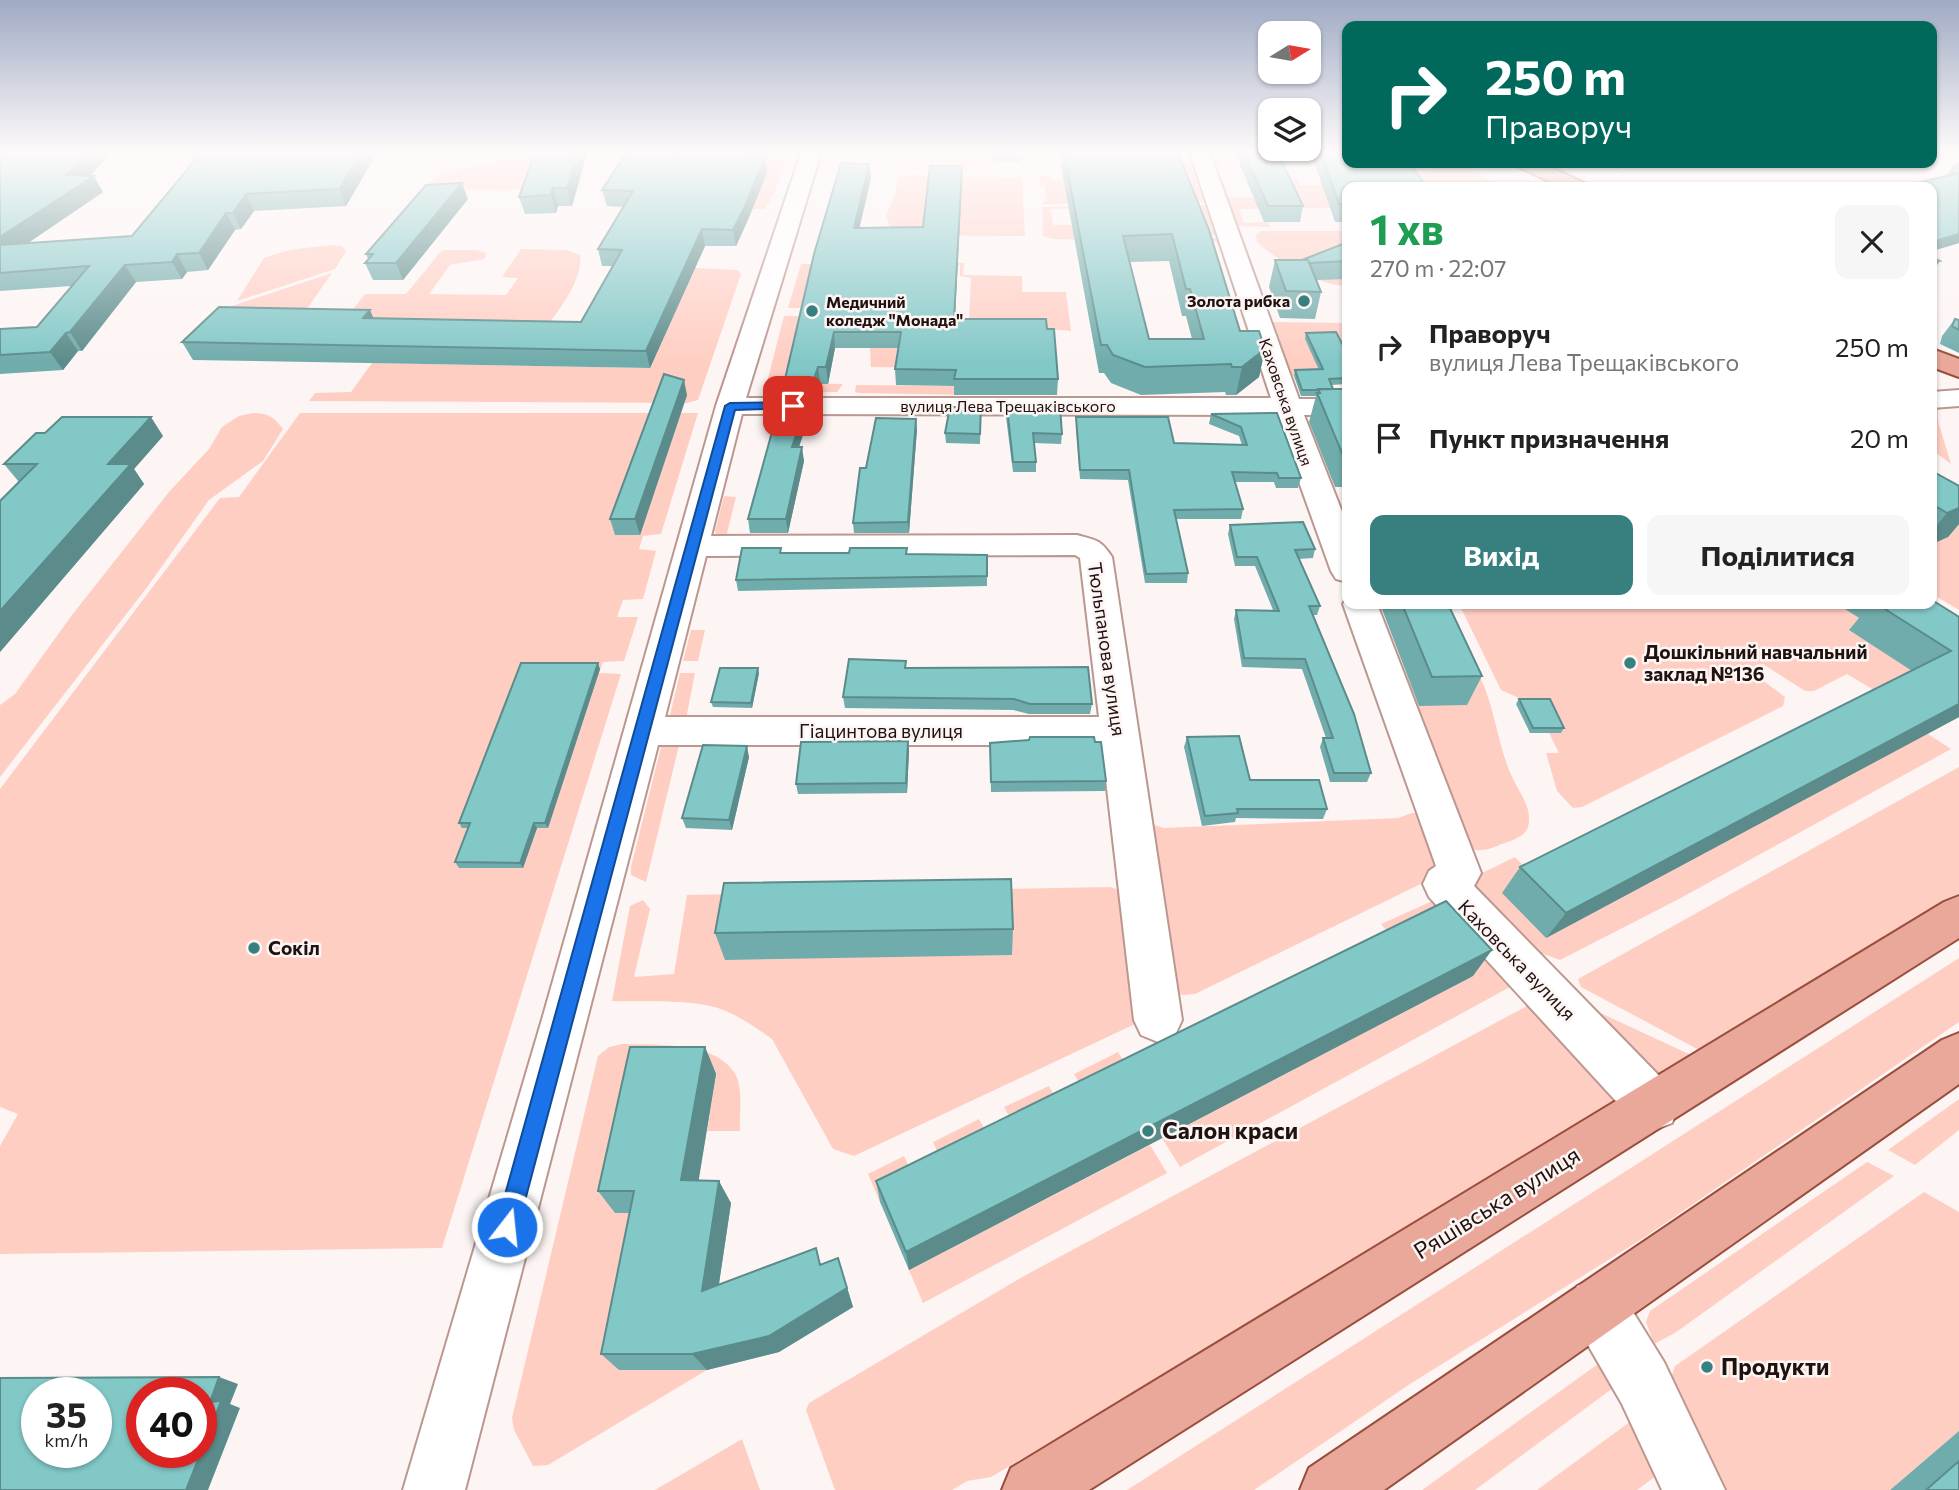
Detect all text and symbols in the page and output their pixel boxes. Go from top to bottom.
north arrow [1258,21,1321,84]
map controls [1258,21,1321,161]
text: 250 m [1485,45,1626,105]
icon: right [1370,49,1461,140]
button: layers [1258,98,1321,161]
text: Праворуч [1485,105,1632,145]
text: 1 хв [1370,202,1444,254]
button: close [1835,205,1909,279]
text: 270 m · 22:07 [1370,254,1506,282]
place label: Золота рибка [1187,291,1290,310]
place label: Медичний коледж "Монада" [826,292,963,329]
marker: Золота рибка [1296,293,1312,309]
marker: Медичний коледж "Монада" [804,303,820,319]
text: Праворуч [1429,317,1551,348]
icon: right [1370,328,1408,366]
text: 250 m [1835,331,1909,362]
street label: Каховська вулиця [1256,336,1317,468]
text: вулиця Лева Трещаківського [1429,348,1739,376]
pin [763,376,823,436]
icon: arrive [774,387,812,425]
street label: вулиця Лева Трещаківського [900,396,1116,415]
icon: arrive [1370,419,1408,457]
text: Пункт призначення [1429,422,1669,453]
text: 20 m [1850,422,1909,453]
button: Вихід [1370,515,1633,595]
button: Поділитися [1647,515,1909,595]
street label: Тюльпанова вулиця [1084,561,1131,737]
place label: Дошкільний навчальний заклад №136 [1644,640,1867,685]
marker: Дошкільний навчальний заклад №136 [1622,655,1638,671]
street label: Гіацинтова вулиця [799,719,963,742]
street label: Каховська вулиця [1454,895,1581,1025]
place label: Сокіл [268,936,320,959]
marker: Сокіл [246,940,262,956]
place label: Салон краси [1162,1116,1298,1144]
marker: Салон краси [1140,1123,1156,1139]
street label: Ряшівська вулиця [1408,1140,1585,1265]
position arrow [470,1190,544,1264]
place label: Продукти [1721,1352,1829,1380]
marker: Продукти [1699,1359,1715,1375]
speed limit sign: 40 [126,1377,217,1468]
text: 35 [46,1392,87,1435]
text: km/h [45,1429,88,1451]

